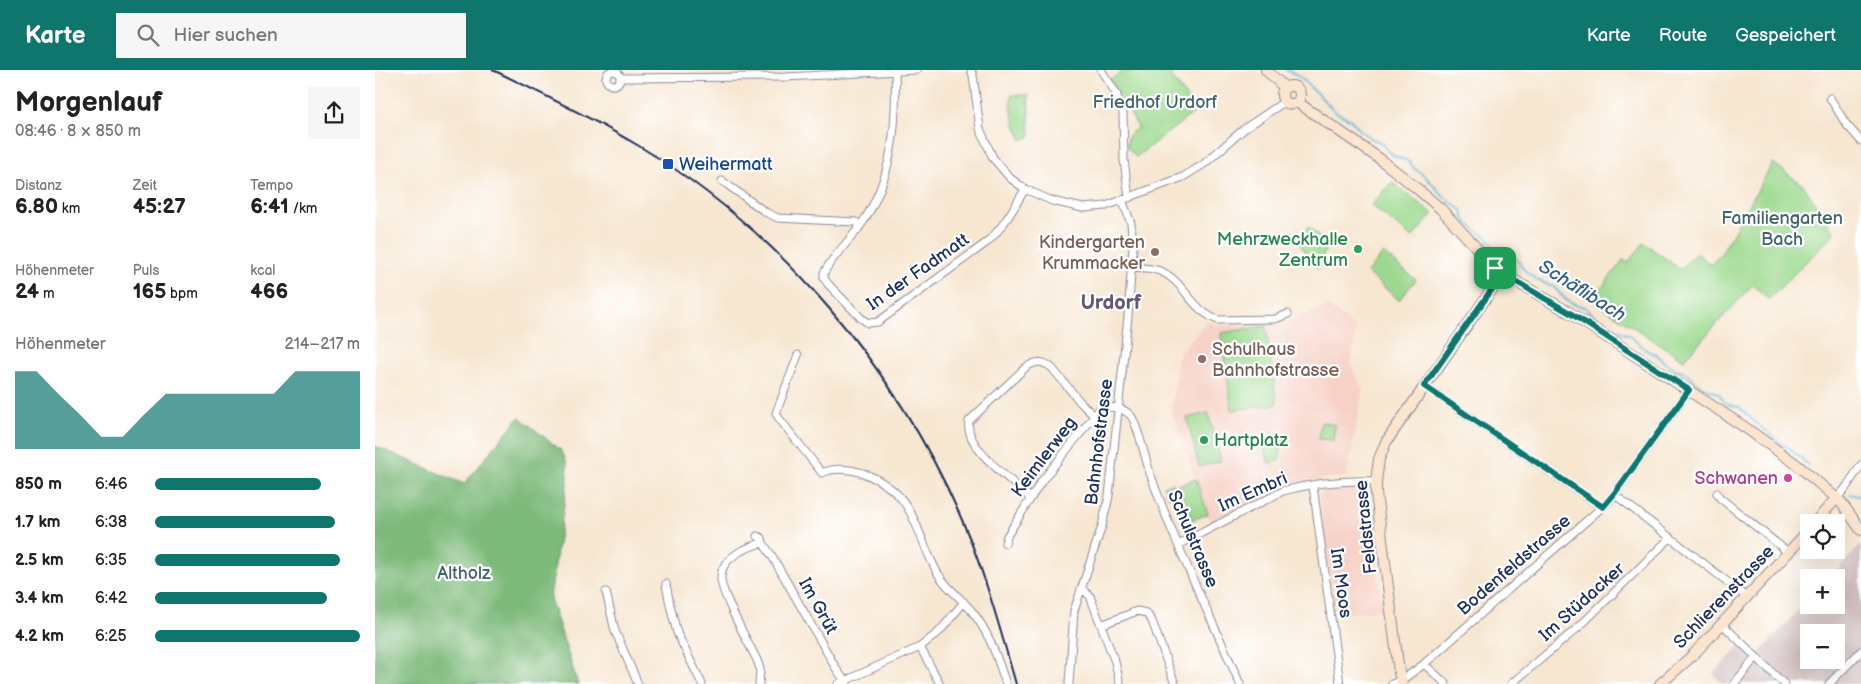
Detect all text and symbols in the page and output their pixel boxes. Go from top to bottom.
search box [116,13,466,58]
text: Karte [25,21,86,50]
icon: search [134,21,162,49]
text: Hier suchen [174,24,278,47]
text: Karte [1587,25,1631,46]
text: Route [1659,25,1707,46]
text: Gespeichert [1735,25,1836,46]
text: Morgenlauf [15,86,162,119]
button: share [308,87,360,139]
park label: Friedhof Urdorf [1093,92,1218,113]
text: 08:46 · 8 × 850 m [15,122,141,141]
place label: Weihermatt [679,154,773,175]
marker: Weihermatt [661,157,675,171]
text: Distanz [15,177,62,194]
text: Zeit [133,177,157,194]
text: Tempo [250,177,293,194]
text: 6.80 [15,194,58,219]
text: 45:27 [133,194,186,219]
text: 6:41 [250,194,289,219]
text: km [58,200,80,217]
text: /km [289,200,317,217]
park label: Familiengarten Bach [1721,208,1843,250]
street label: In der Fadmatt [863,229,973,315]
place label: Mehrzweckhalle Zentrum [1217,229,1348,271]
place label: Kindergarten Krummacker [1039,232,1145,274]
marker: Mehrzweckhalle Zentrum [1352,243,1364,255]
marker: Kindergarten Krummacker [1149,246,1161,258]
pin [1474,247,1516,289]
icon: arrive [1481,254,1509,282]
water label: Schäflibach [1534,255,1630,327]
text: Höhenmeter [15,262,94,279]
text: Puls [133,262,159,279]
text: kcal [250,262,275,279]
text: 24 [15,279,39,304]
text: 165 [133,279,166,304]
text: 466 [250,279,288,304]
text: m [39,285,55,302]
text: bpm [166,285,198,302]
district label: Urdorf [1081,291,1142,315]
text: Höhenmeter [15,335,105,354]
text: 214–217 m [284,335,360,354]
place label: Schulhaus Bahnhofstrasse [1212,339,1339,381]
marker: Schulhaus Bahnhofstrasse [1196,353,1208,365]
street label: Bahnhofstrasse [1081,377,1117,506]
street label: Keimlerweg [1007,413,1081,501]
place label: Hartplatz [1214,430,1289,451]
marker: Hartplatz [1198,434,1210,446]
street label: Im Embri [1215,468,1291,516]
place label: Schwanen [1695,468,1778,489]
marker: Schwanen [1782,472,1794,484]
text: 850 m [15,475,62,494]
text: 6:46 [95,475,128,494]
street label: Feldstrasse [1351,479,1381,575]
street label: Schulstrasse [1163,487,1223,591]
street label: Bodenfeldstrasse [1453,510,1575,620]
text: 1.7 km [15,513,60,532]
text: 6:38 [95,513,127,532]
map controls [1800,514,1845,669]
button: locate [1800,514,1845,559]
street label: Schlierenstrasse [1669,541,1779,653]
street label: Im Moos [1326,547,1356,619]
text: 2.5 km [15,551,64,570]
text: 6:35 [95,551,127,570]
street label: Im Stüdacker [1535,558,1629,646]
park label: Altholz [437,563,491,584]
button: + [1800,569,1845,614]
street label: Im Grüt [794,574,842,638]
text: 3.4 km [15,589,64,608]
text: 6:42 [95,589,127,608]
button: − [1800,624,1845,669]
text: 4.2 km [15,627,64,646]
text: 6:25 [95,627,127,646]

